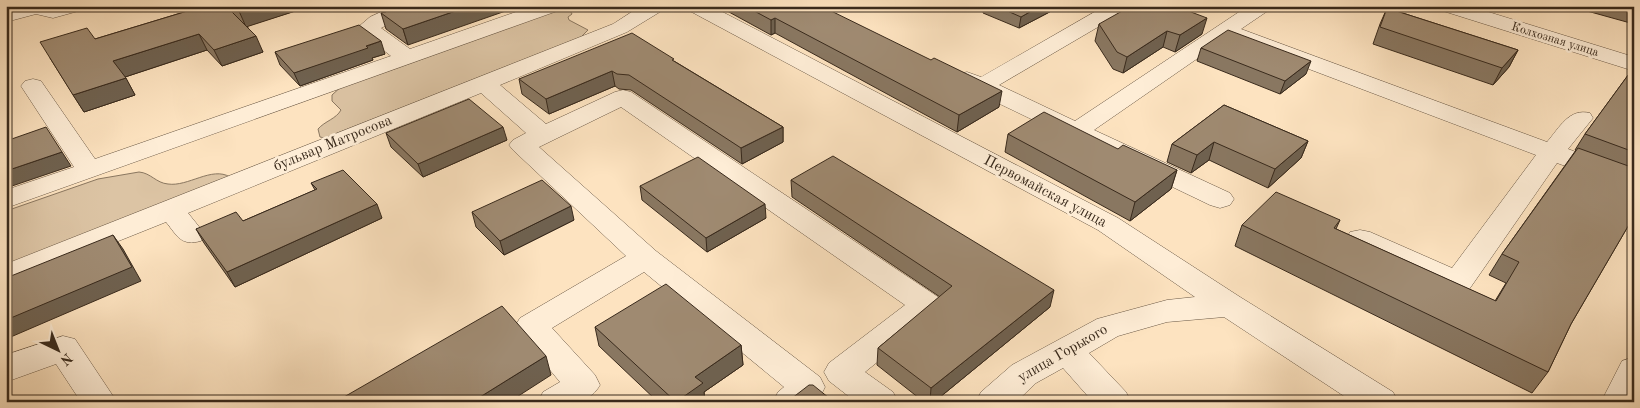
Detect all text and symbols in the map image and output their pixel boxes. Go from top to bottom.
street label: Колхозная улица [1510,21,1600,59]
street label: бульвар Матросова [272,113,395,175]
street label: Первомайская улица [981,153,1110,231]
street label: улица Горького [1016,322,1110,386]
north arrow [32,326,82,376]
text: N [57,350,75,368]

